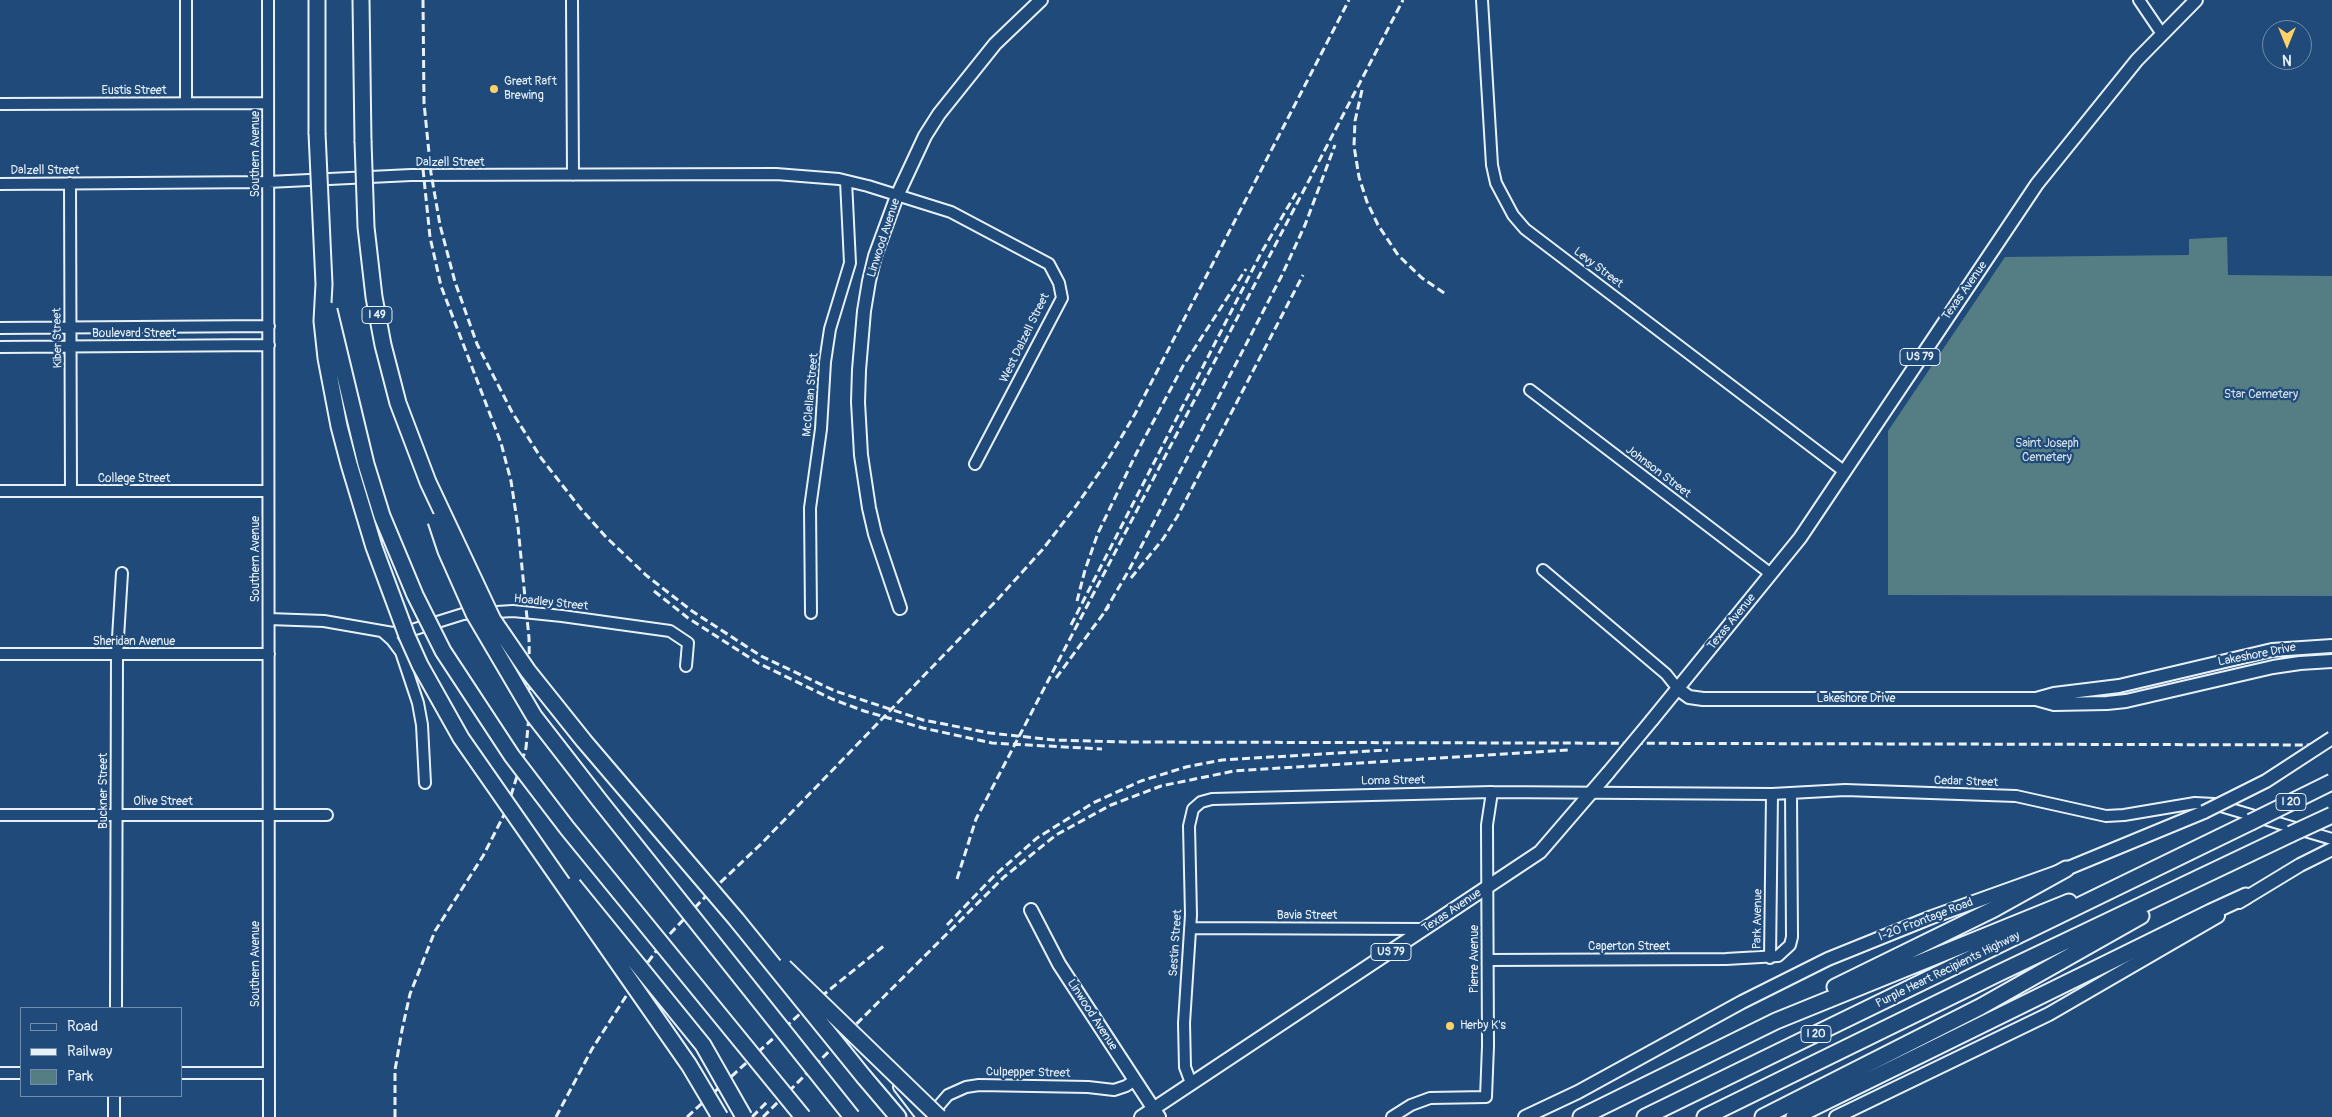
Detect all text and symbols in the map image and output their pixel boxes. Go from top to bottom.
north arrow [2262,20,2312,70]
text: N [2282,51,2292,68]
place label: Great Raft Brewing [504,75,557,103]
marker: Great Raft Brewing [488,83,500,95]
street label: Eustis Street [101,84,167,98]
street label: Southern Avenue [249,111,263,197]
street label: Dalzell Street [416,156,484,170]
street label: Dalzell Street [11,164,79,178]
street label: Linwood Avenue [864,197,904,279]
street label: Levy Street [1570,245,1626,291]
street label: Texas Avenue [1940,259,1990,323]
street label: West Dalzell Street [997,291,1053,385]
road number: I 49 [362,306,392,324]
street label: Kiber Street [50,308,66,368]
street label: Boulevard Street [92,327,176,341]
road number: US 79 [1900,348,1940,366]
street label: McClellan Street [800,353,822,437]
park label: Star Cemetery [2224,388,2298,402]
park label: Saint Joseph Cemetery [2015,437,2079,465]
street label: Johnson Street [1623,443,1693,501]
street label: College Street [98,472,170,486]
street label: Southern Avenue [249,516,263,602]
street label: Texas Avenue [1705,591,1759,653]
street label: Hoadley Street [513,592,589,614]
street label: Sheridan Avenue [93,635,175,649]
street label: Lakeshore Drive [2217,640,2297,670]
street label: Lakeshore Drive [1817,692,1895,706]
street label: Buckner Street [97,753,111,829]
street label: Loma Street [1361,773,1425,789]
street label: Cedar Street [1934,774,1998,790]
road number: I 20 [2276,794,2306,810]
street label: Olive Street [133,795,193,809]
street label: Texas Avenue [1420,886,1484,936]
street label: Park Avenue [1750,889,1766,949]
street label: I-20 Frontage Road [1877,895,1975,945]
street label: Sestin Street [1166,909,1186,977]
street label: Bavia Street [1277,909,1337,923]
street label: Southern Avenue [249,921,263,1007]
street label: Pierre Avenue [1468,925,1482,993]
street label: Purple Heart Recipients Highway [1874,929,2022,1011]
street label: Caperton Street [1588,940,1670,954]
road number: US 79 [1371,944,1411,960]
street label: Linwood Avenue [1064,977,1120,1053]
legend [20,1007,182,1097]
text: Road [67,1017,98,1036]
place label: Herby K's [1460,1019,1506,1033]
marker: Herby K's [1444,1020,1456,1032]
road number: I 20 [1801,1026,1831,1042]
text: Railway [67,1042,112,1061]
street label: Culpepper Street [986,1065,1070,1081]
text: Park [67,1067,93,1086]

